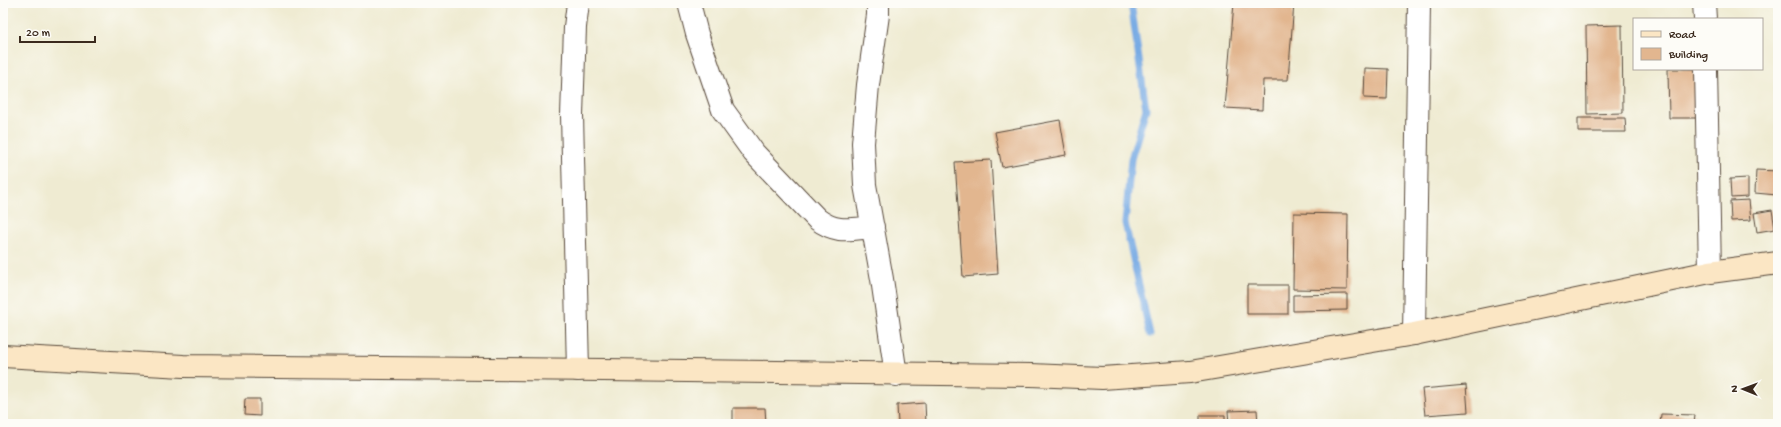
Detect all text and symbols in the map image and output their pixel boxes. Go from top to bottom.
scale bar [20,18,95,44]
legend [1633,18,1763,70]
text: 20 m [26,27,51,41]
text: Road [1669,29,1696,43]
text: Building [1668,49,1708,63]
north arrow [1723,369,1763,409]
text: N [1729,385,1741,393]

